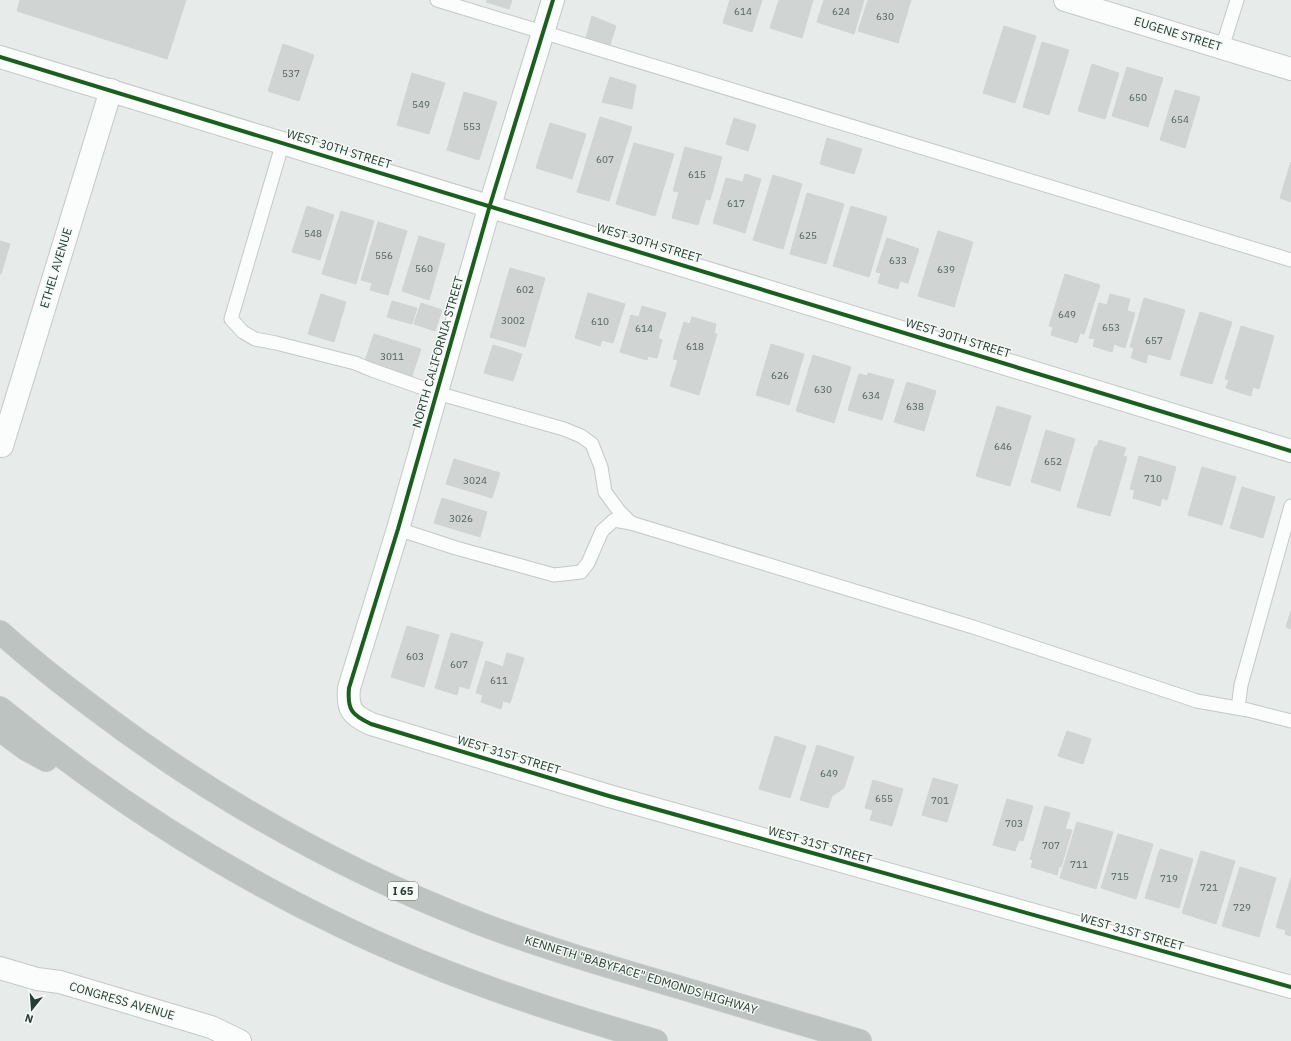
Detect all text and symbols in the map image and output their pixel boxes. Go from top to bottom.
house number: 614 [734,5,752,18]
house number: 624 [832,5,850,18]
house number: 630 [876,10,894,23]
street label: EUGENE STREET [1132,13,1224,54]
house number: 537 [282,67,300,80]
house number: 650 [1129,91,1147,104]
house number: 549 [412,98,430,111]
house number: 654 [1171,113,1189,126]
house number: 553 [463,120,481,133]
street label: WEST 30TH STREET [285,125,394,172]
house number: 607 [596,153,614,166]
house number: 615 [688,168,706,181]
house number: 617 [727,197,745,210]
street label: WEST 30TH STREET [595,219,704,266]
street label: ETHEL AVENUE [36,226,75,310]
house number: 548 [304,227,322,240]
house number: 625 [799,229,817,242]
house number: 556 [375,249,393,262]
house number: 633 [889,254,907,267]
house number: 560 [415,262,433,275]
house number: 639 [937,263,955,276]
street label: NORTH CALIFORNIA STREET [409,274,466,429]
house number: 602 [516,283,534,296]
house number: 649 [1058,308,1076,321]
house number: 3002 [501,314,525,327]
street label: WEST 30TH STREET [904,314,1013,361]
house number: 610 [591,315,609,328]
house number: 653 [1102,321,1120,334]
house number: 614 [635,322,653,335]
house number: 657 [1145,334,1163,347]
house number: 618 [686,340,704,353]
house number: 3011 [380,350,404,363]
house number: 626 [771,369,789,382]
house number: 630 [814,383,832,396]
house number: 634 [862,389,880,402]
house number: 638 [906,400,924,413]
house number: 646 [994,440,1012,453]
house number: 652 [1044,455,1062,468]
house number: 710 [1144,472,1162,485]
house number: 3024 [463,474,487,487]
house number: 3026 [449,512,473,525]
house number: 603 [406,650,424,663]
house number: 607 [450,658,468,671]
house number: 611 [490,674,508,687]
street label: WEST 31ST STREET [456,732,563,777]
house number: 649 [820,767,838,780]
house number: 655 [875,792,893,805]
house number: 701 [931,794,949,807]
house number: 703 [1005,817,1023,830]
street label: WEST 31ST STREET [766,823,874,867]
house number: 707 [1042,839,1060,852]
house number: 711 [1070,858,1088,871]
house number: 715 [1111,870,1129,883]
house number: 719 [1160,872,1178,885]
house number: 721 [1200,881,1218,894]
road number: I 65 [388,882,418,900]
house number: 729 [1233,901,1251,914]
street label: WEST 31ST STREET [1078,910,1186,954]
street label: KENNETH "BABYFACE" EDMONDS HIGHWAY [523,932,759,1017]
street label: CONGRESS AVENUE [68,978,177,1023]
north arrow [12,989,52,1029]
text: N [23,1011,35,1026]

